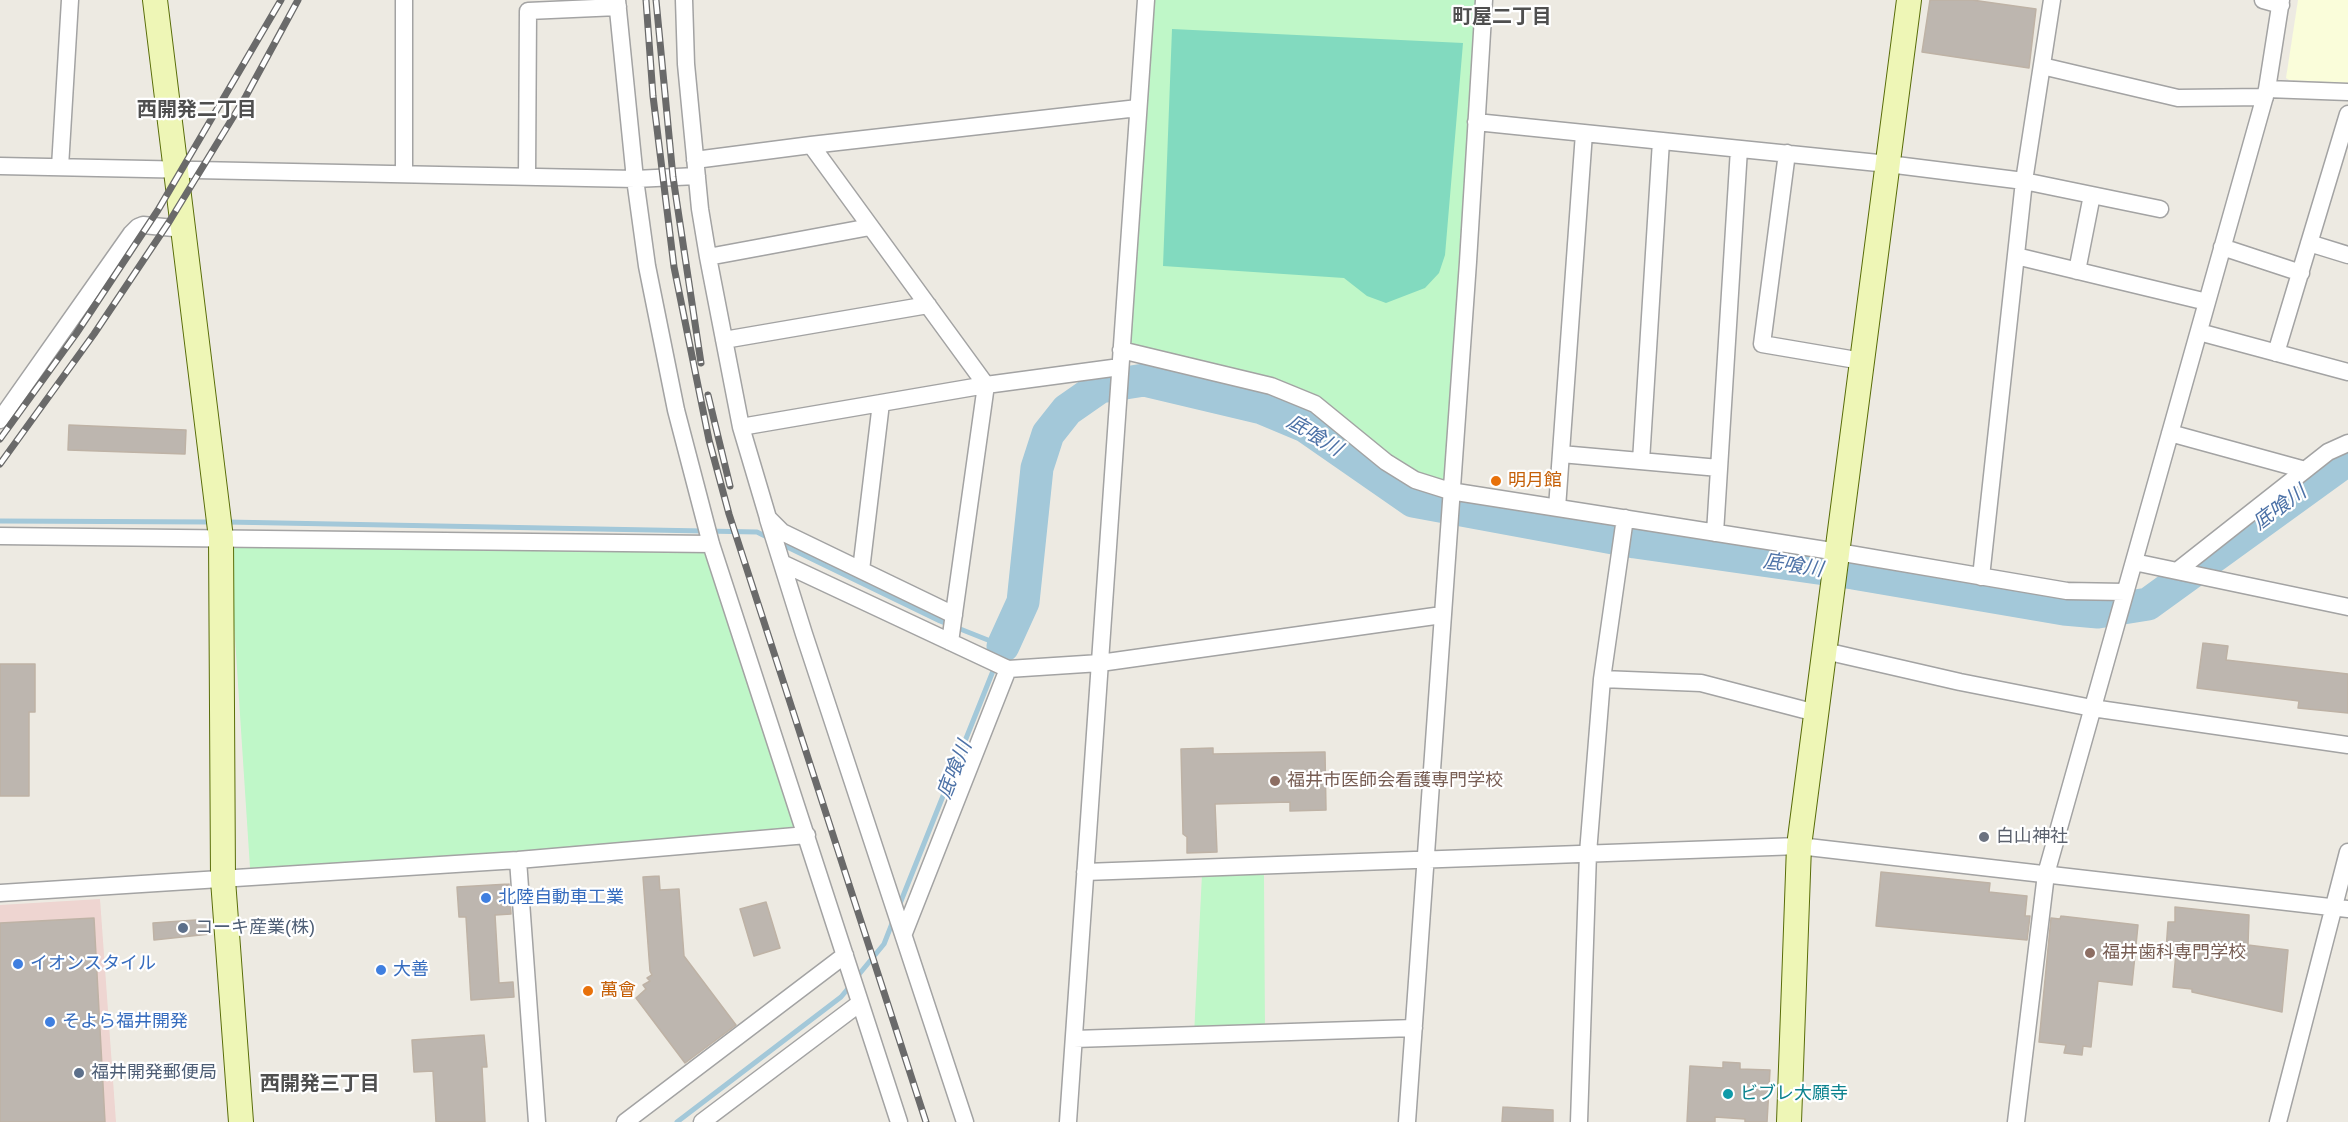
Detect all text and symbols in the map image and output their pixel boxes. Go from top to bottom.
district label: 町屋二丁目 [1452,5,1552,29]
district label: 西開発二丁目 [137,98,257,122]
water label: 底喰川 [1282,410,1346,462]
place label: 明月館 [1508,470,1562,492]
marker: 明月館 [1489,474,1503,488]
water label: 底喰川 [2249,481,2311,535]
water label: 底喰川 [1761,549,1825,583]
water label: 底喰川 [933,738,977,802]
place label: 福井市医師会看護専門学校 [1287,770,1503,792]
marker: 福井市医師会看護専門学校 [1268,774,1282,788]
place label: 白山神社 [1996,826,2068,848]
marker: 白山神社 [1977,830,1991,844]
place label: 北陸自動車工業 [498,887,624,909]
marker: 北陸自動車工業 [479,891,493,905]
place label: コーキ産業(株) [195,917,315,939]
marker: コーキ産業(株) [176,921,190,935]
place label: 福井歯科専門学校 [2102,942,2246,964]
marker: 福井歯科専門学校 [2083,946,2097,960]
place label: イオンスタイル [30,953,156,975]
marker: イオンスタイル [11,957,25,971]
place label: 大善 [393,959,429,981]
marker: 大善 [374,963,388,977]
place label: 萬會 [600,980,636,1002]
marker: 萬會 [581,984,595,998]
place label: そよら福井開発 [62,1011,188,1033]
marker: そよら福井開発 [43,1015,57,1029]
place label: 福井開発郵便局 [91,1062,217,1084]
marker: 福井開発郵便局 [72,1066,86,1080]
district label: 西開発三丁目 [260,1072,380,1096]
place label: ビブレ大願寺 [1740,1083,1848,1105]
marker: ビブレ大願寺 [1721,1087,1735,1101]

